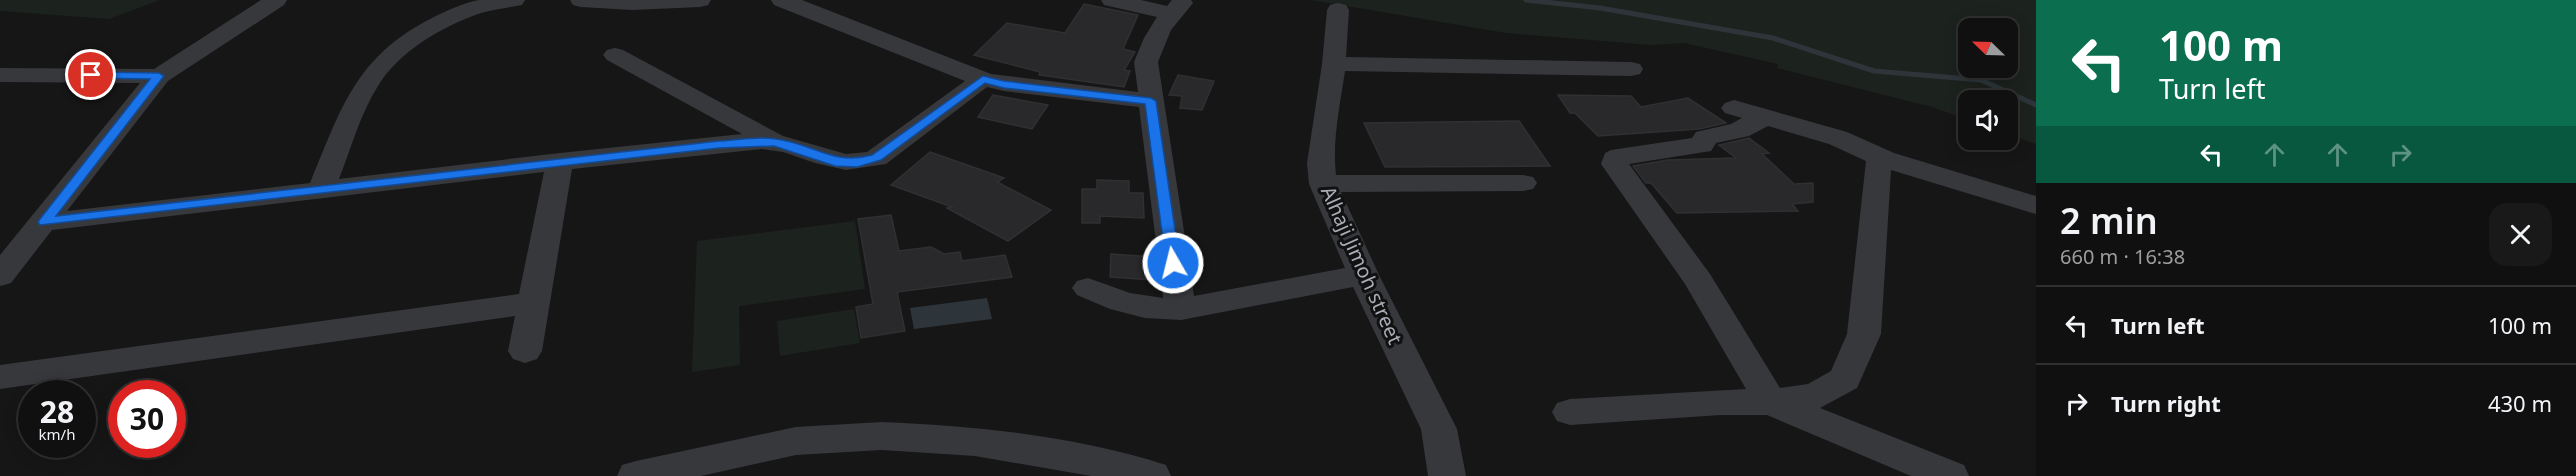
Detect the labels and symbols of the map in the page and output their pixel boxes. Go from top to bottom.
north arrow [1958,18,2018,78]
pin [65,49,116,100]
street label: Alhaji Jimoh street [1315,182,1409,348]
position arrow [1141,231,1205,295]
speed limit sign: 30 [108,380,186,458]

